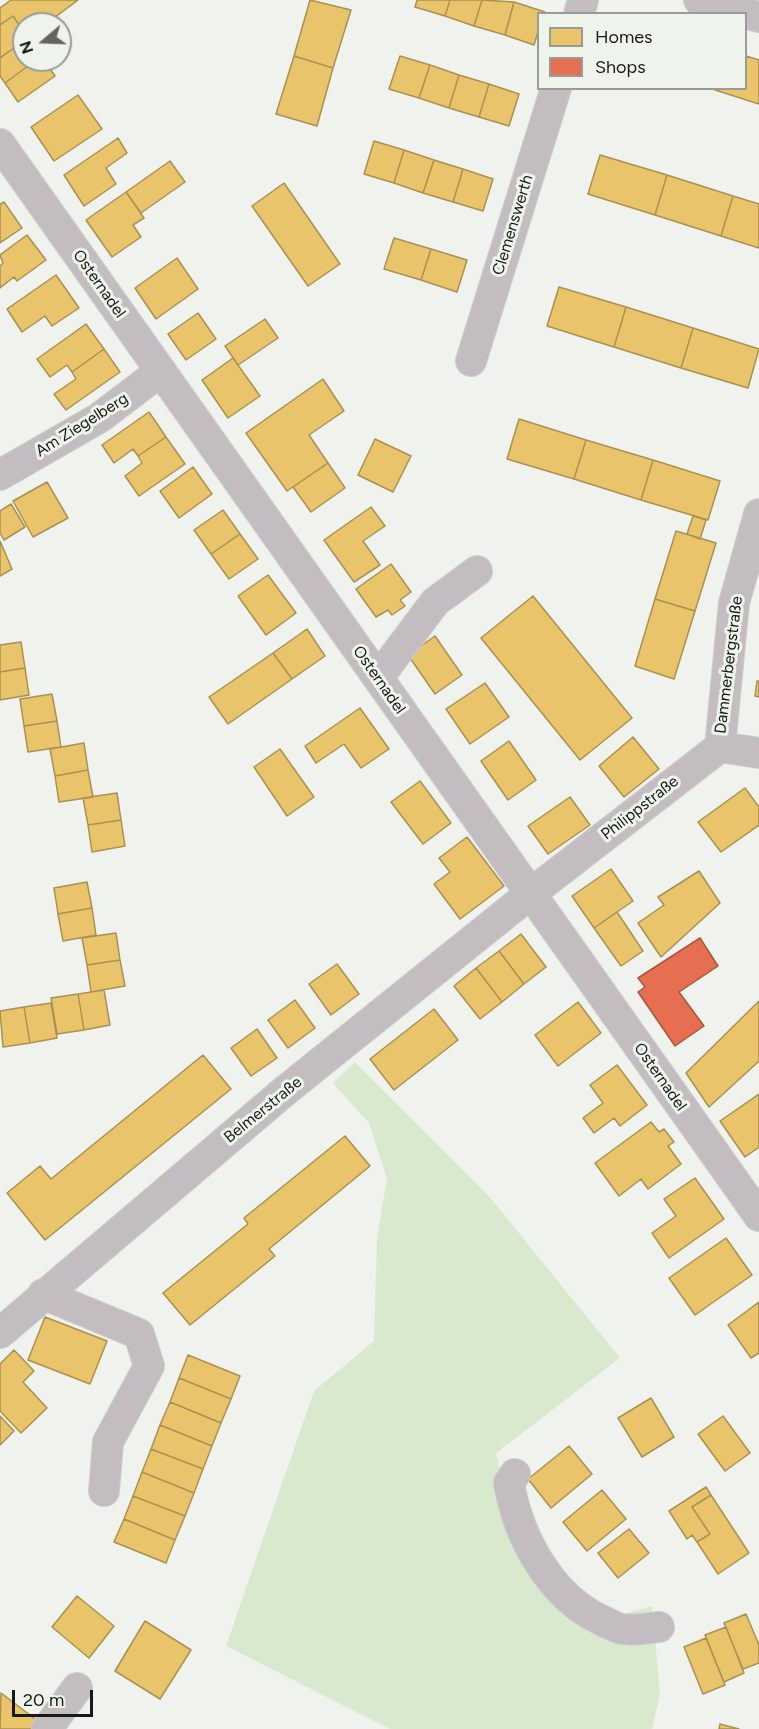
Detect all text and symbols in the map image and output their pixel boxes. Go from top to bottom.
north arrow [12,12,72,72]
legend [537,12,747,90]
text: Homes [595,26,653,48]
text: N [15,38,37,56]
text: Shops [595,56,646,78]
street label: Clemenswerth [489,172,537,278]
street label: Osternadel [69,246,129,322]
street label: Am Ziegelberg [32,389,132,461]
street label: Dammerbergstraße [711,595,747,735]
street label: Osternadel [349,642,409,718]
street label: Philippstraße [597,772,683,844]
street label: Osternadel [630,1039,690,1115]
street label: Belmerstraße [220,1073,306,1147]
scale bar [15,1678,96,1716]
text: 20 m [23,1689,64,1711]

